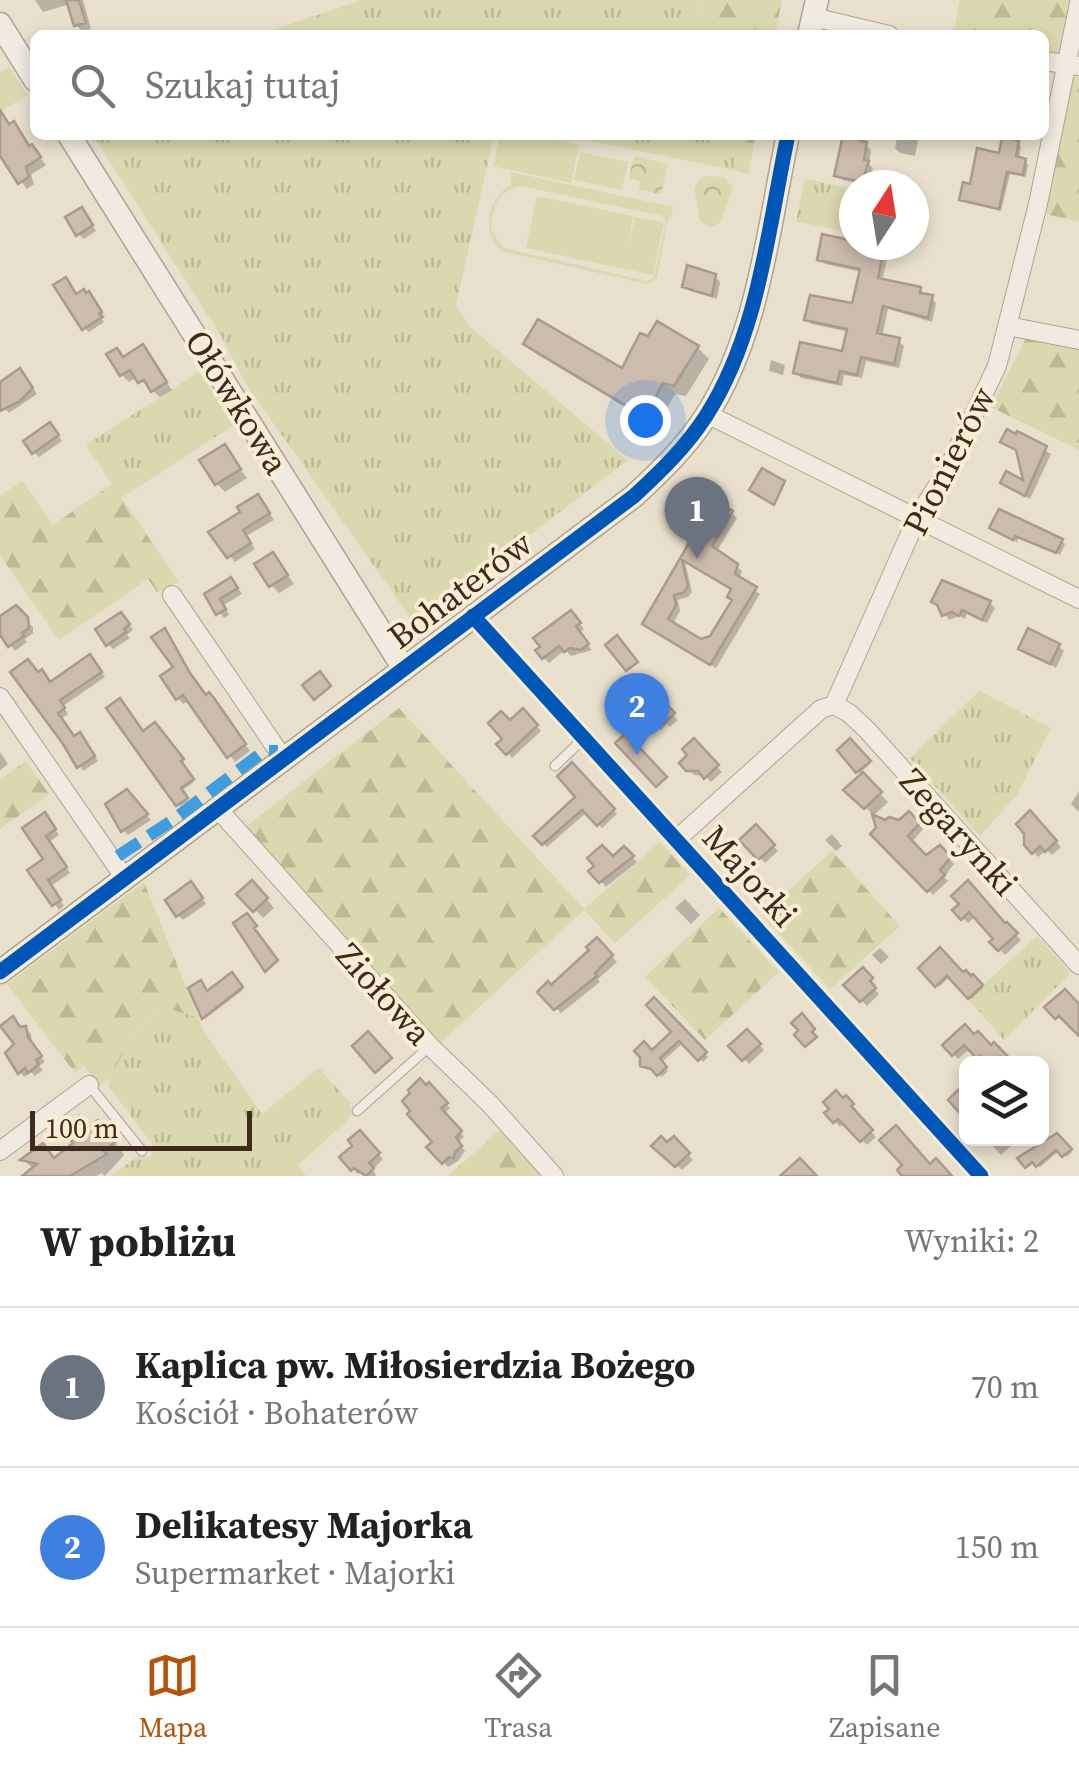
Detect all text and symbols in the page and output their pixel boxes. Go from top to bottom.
search box [30,30,1049,140]
icon: search [65,58,120,113]
text: Szukaj tutaj [145,59,340,111]
north arrow [839,170,929,260]
street label: Ołówkowa [174,321,300,484]
street label: Pionierów [891,378,1007,543]
your location [620,395,671,446]
pin: 1 [664,476,730,559]
street label: Bohaterów [378,520,542,660]
pin: 2 [604,672,670,755]
street label: Zegarynki [889,758,1029,906]
street label: Majorki [691,815,809,937]
street label: Ziołowa [325,933,443,1056]
map controls [959,1056,1049,1146]
button: layers [959,1056,1049,1146]
scale bar [30,1106,252,1150]
text: 100 m [45,1109,119,1147]
text: W pobliżu [40,1212,236,1270]
text: Wyniki: 2 [904,1219,1039,1263]
text: Kaplica pw. Miłosierdzia Bożego [135,1339,696,1391]
text: 1 [64,1365,81,1409]
text: 70 m [971,1365,1039,1409]
text: Kościół · Bohaterów [135,1391,418,1435]
text: Delikatesy Majorka [135,1499,473,1551]
text: 2 [64,1525,81,1569]
text: 150 m [955,1525,1039,1569]
text: Supermarket · Majorki [135,1551,455,1595]
tab: Mapa [138,1648,207,1746]
tab: Trasa [484,1648,552,1746]
tab: Zapisane [829,1648,941,1746]

